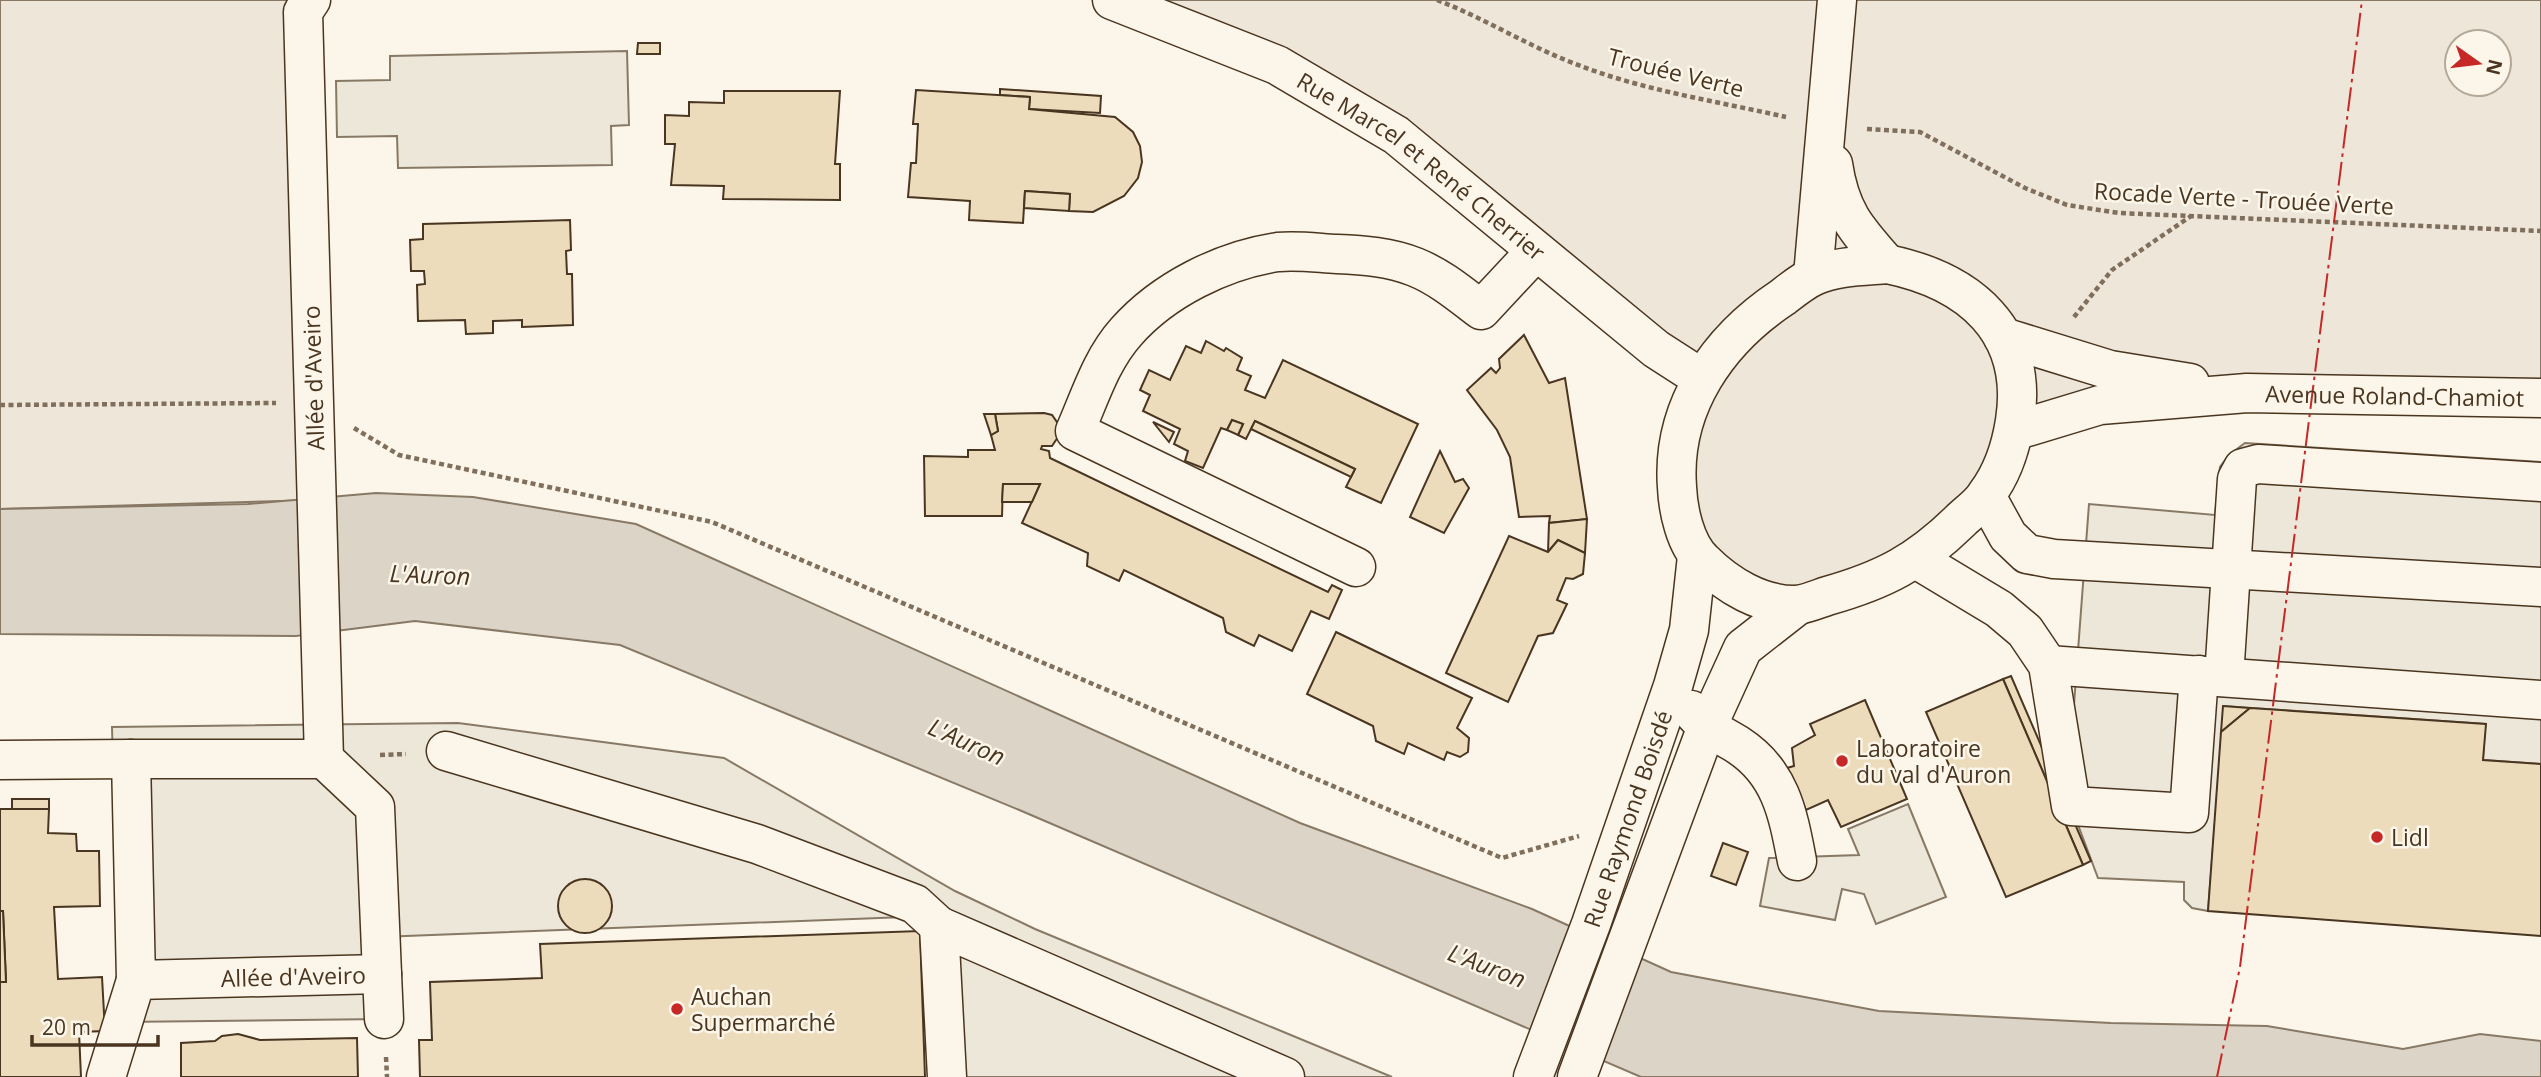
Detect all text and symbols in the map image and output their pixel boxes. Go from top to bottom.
north arrow [2443,28,2513,98]
street label: Trouée Verte [1605,40,1747,104]
text: N [2480,56,2509,78]
street label: Rue Marcel et René Cherrier [1291,64,1553,268]
street label: Rocade Verte - Trouée Verte [2093,174,2395,222]
street label: Allée d'Aveiro [294,305,332,451]
street label: Avenue Roland-Chamiot [2265,377,2524,414]
water label: L'Auron [389,556,471,592]
street label: Rue Raymond Boisdé [1575,706,1679,931]
water label: L'Auron [923,710,1011,772]
place label: Laboratoire du val d'Auron [1856,732,2011,790]
marker: Laboratoire du val d'Auron [1834,753,1850,769]
place label: Lidl [2391,821,2429,853]
marker: Lidl [2369,829,2385,845]
water label: L'Auron [1443,935,1531,995]
street label: Allée d'Aveiro [220,958,366,994]
place label: Auchan Supermarché [691,980,836,1038]
marker: Auchan Supermarché [669,1001,685,1017]
scale bar [32,1004,158,1048]
text: 20 m [42,1013,91,1041]

